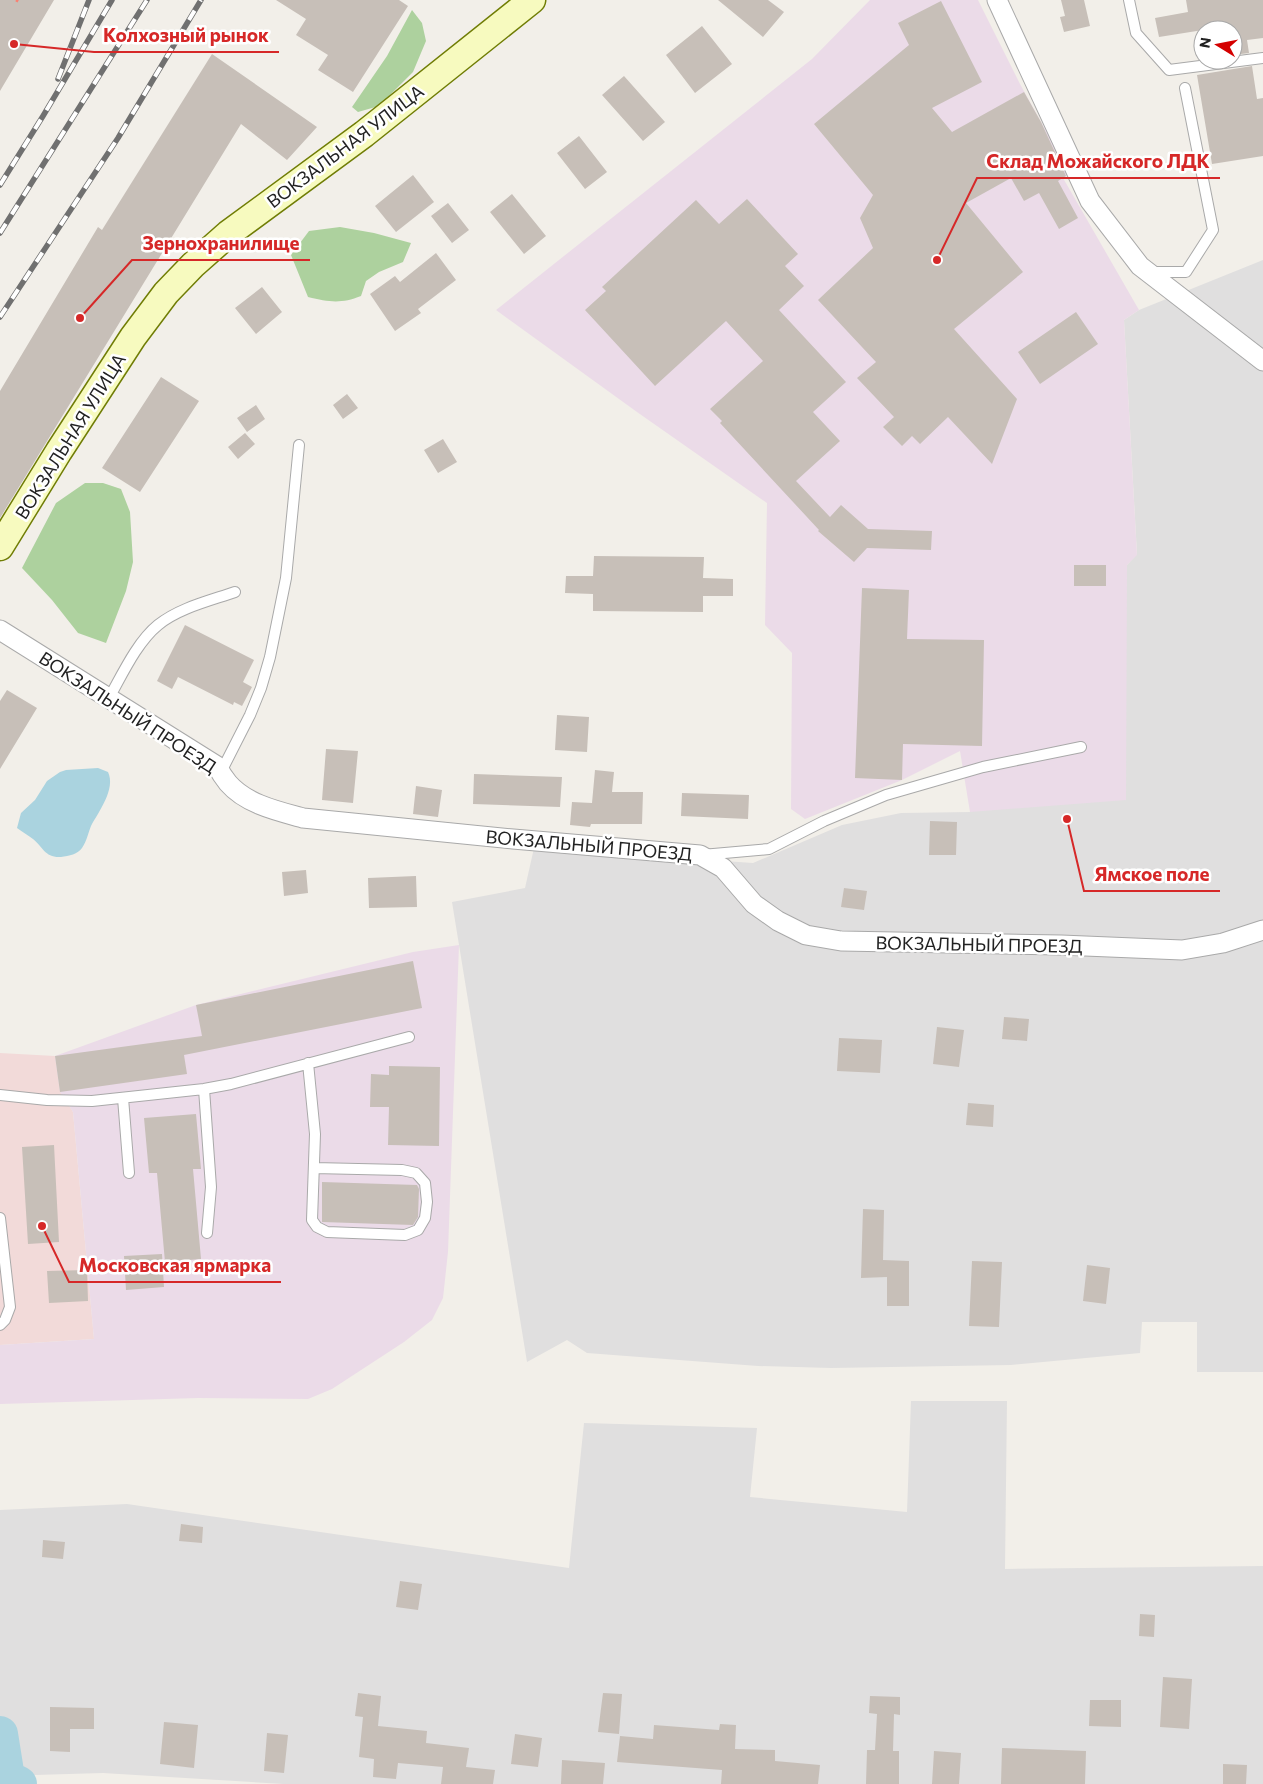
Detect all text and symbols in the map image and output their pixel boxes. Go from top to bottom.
callout: Колхозный рынок [94,18,279,52]
north arrow [1193,20,1243,70]
text: Колхозный рынок [103,23,269,46]
text: N [1195,36,1214,49]
street label: ВОКЗАЛЬНАЯ УЛИЦА [262,80,428,212]
callout: Склад Можайского ЛДК [977,144,1220,178]
text: Склад Можайского ЛДК [986,149,1210,172]
callout: Зернохранилище [132,226,310,260]
text: Зернохранилище [142,231,300,254]
street label: ВОКЗАЛЬНАЯ УЛИЦА [10,349,130,523]
street label: ВОКЗАЛЬНЫЙ ПРОЕЗД [35,646,221,778]
street label: ВОКЗАЛЬНЫЙ ПРОЕЗД [485,825,693,865]
callout: Ямское поле [1084,857,1220,891]
text: Ямское поле [1094,862,1210,885]
street label: ВОКЗАЛЬНЫЙ ПРОЕЗД [875,931,1083,957]
callout: Московская ярмарка [69,1248,281,1282]
text: Московская ярмарка [79,1253,271,1276]

